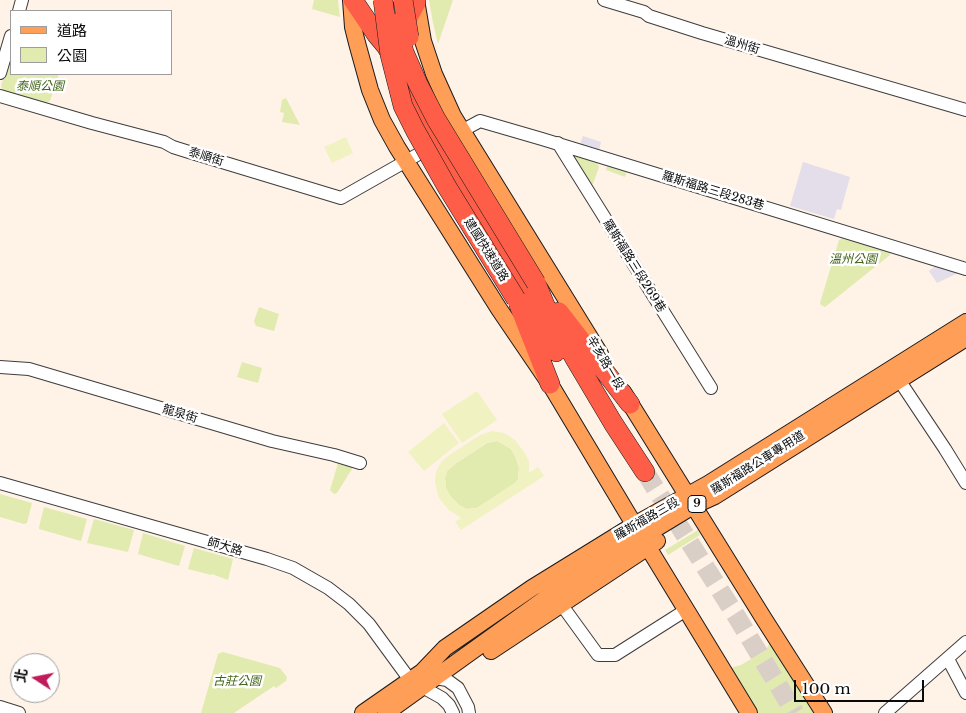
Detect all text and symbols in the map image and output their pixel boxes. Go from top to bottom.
legend [10,10,172,75]
text: 道路 [57,21,87,40]
street label: 溫州街 [723,33,761,57]
text: 公園 [57,46,87,65]
park label: 泰順公園 [16,80,64,94]
street label: 泰順街 [187,145,225,169]
street label: 羅斯福路三段283巷 [660,169,766,213]
street label: 建國快速道路 [461,216,511,284]
street label: 羅斯福路三段269巷 [600,217,668,315]
park label: 溫州公園 [829,253,877,267]
street label: 辛亥路一段 [583,334,627,392]
street label: 龍泉街 [161,402,199,426]
street label: 羅斯福路公車專用道 [708,428,808,498]
street label: 羅斯福路三段 [612,495,682,543]
road number: 9 [688,496,706,512]
street label: 師大路 [206,535,244,559]
north arrow [10,653,60,703]
text: 北 [11,667,31,684]
scale bar [796,670,926,702]
park label: 古莊公園 [213,675,261,689]
text: 100 m [802,679,851,698]

